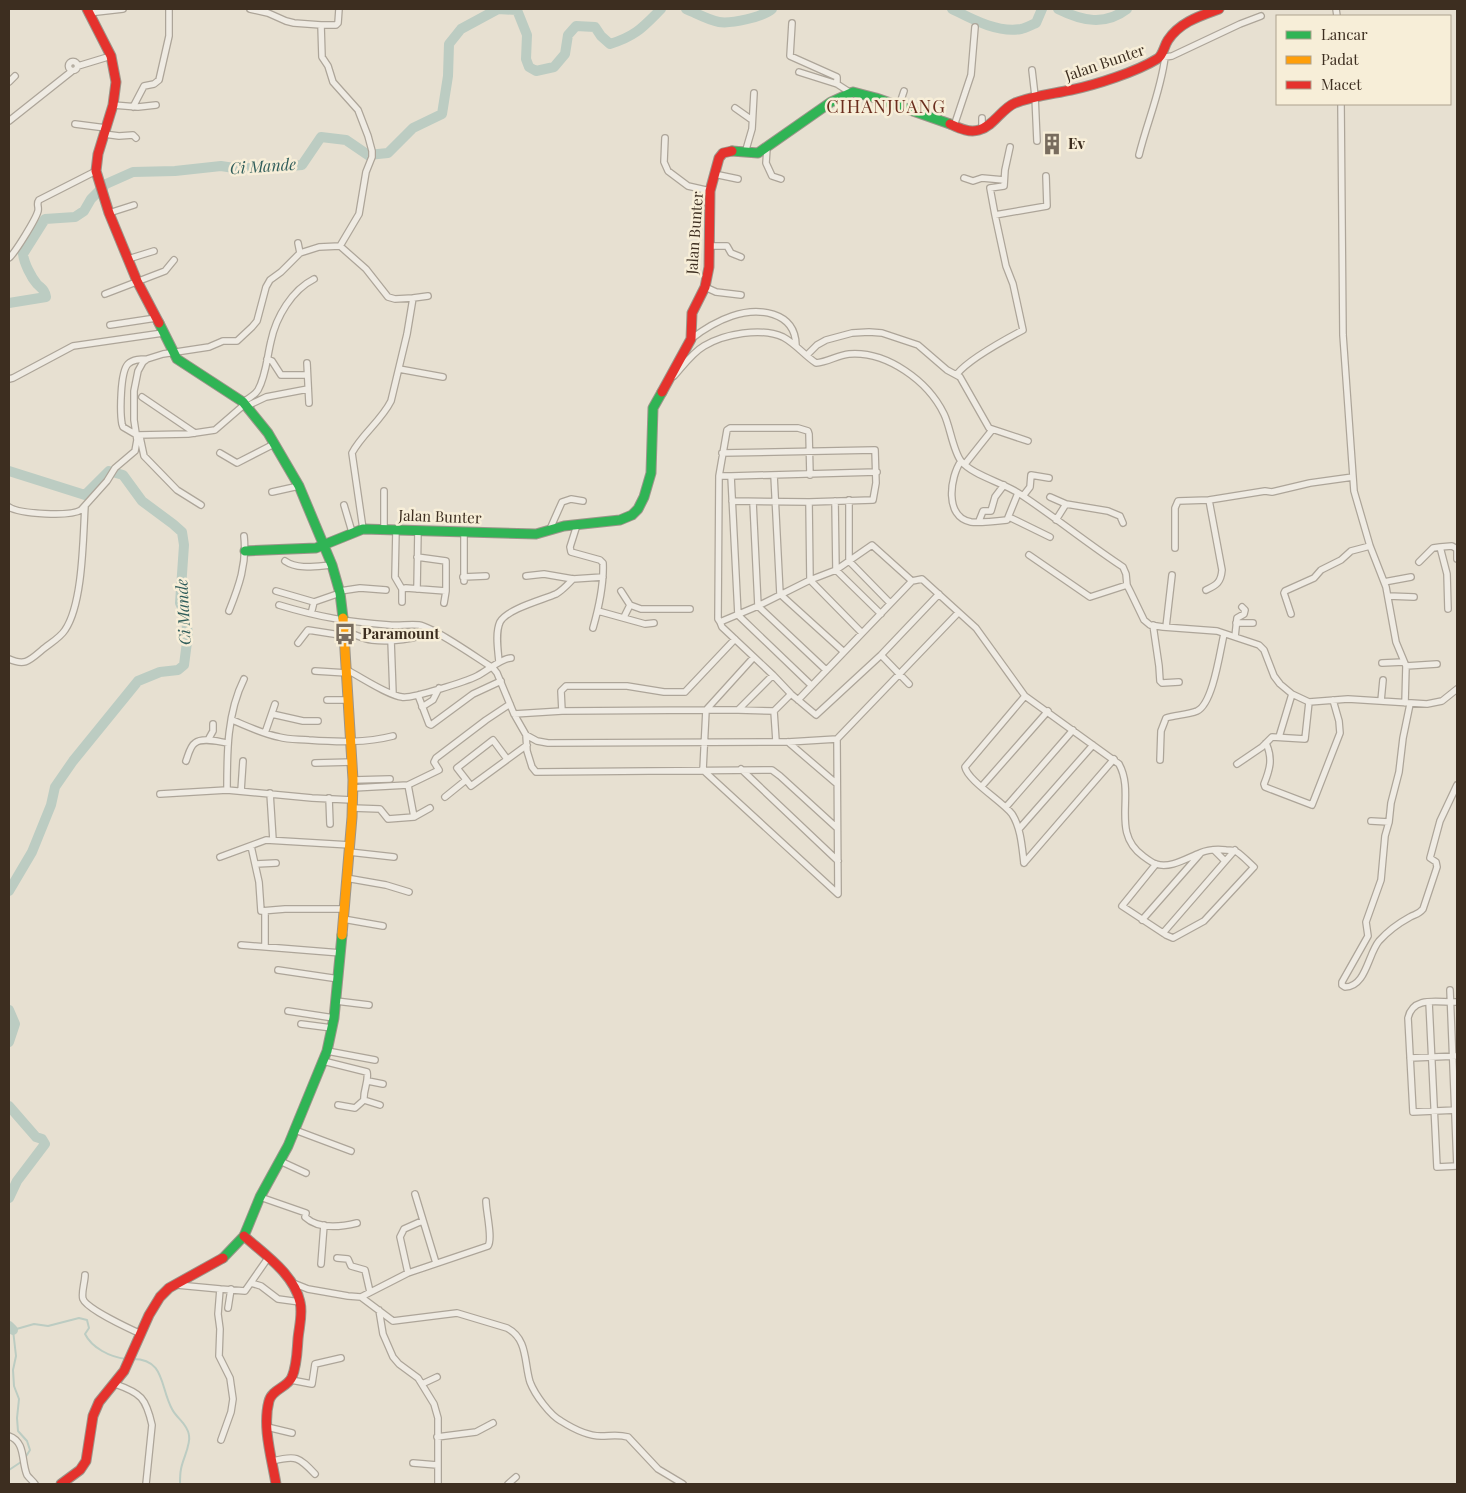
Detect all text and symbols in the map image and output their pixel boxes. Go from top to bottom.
legend [1276,15,1451,105]
text: Lancar [1321,24,1368,44]
street label: Jalan Bunter [1061,39,1148,85]
text: Padat [1321,49,1359,69]
text: Macet [1321,74,1362,94]
district label: CIHANJUANG [826,94,946,118]
building icon: Ev [1039,131,1065,157]
place label: Ev [1068,133,1085,153]
water label: Ci Mande [229,153,297,178]
street label: Jalan Bunter [681,190,707,276]
street label: Jalan Bunter [397,505,482,527]
water label: Ci Mande [170,578,195,646]
bus stop icon: Paramount [332,621,358,647]
place label: Paramount [362,623,440,643]

